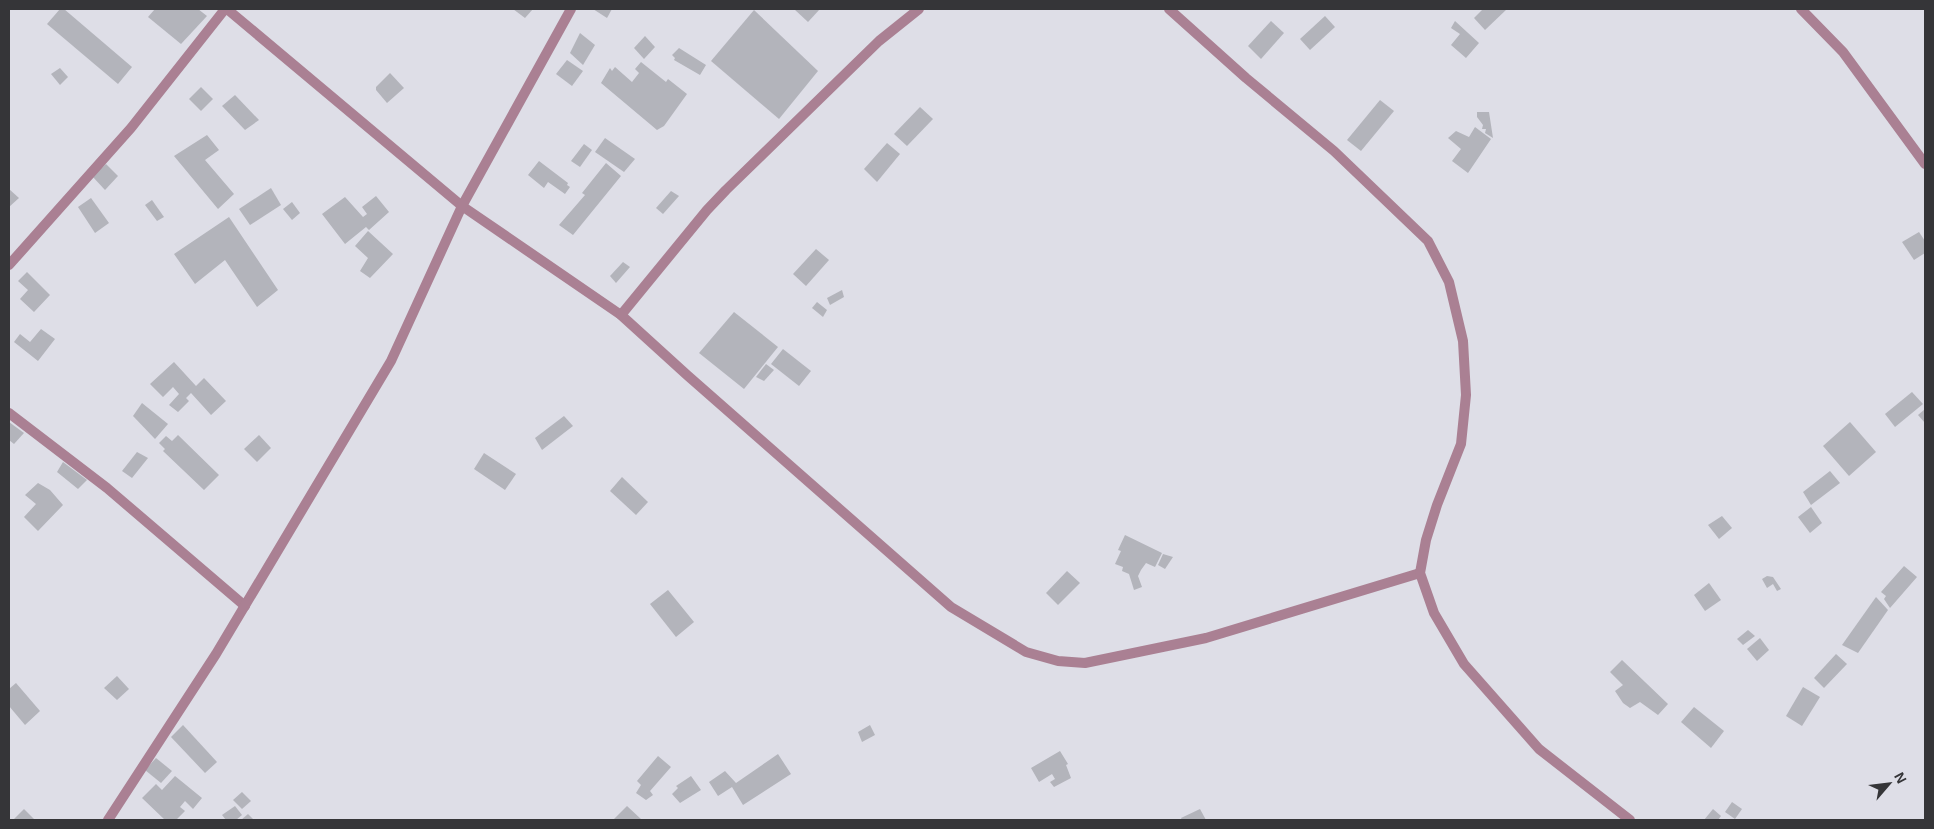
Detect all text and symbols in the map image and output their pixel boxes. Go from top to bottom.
north arrow [1864,759,1914,809]
text: N [1891,770,1910,786]

